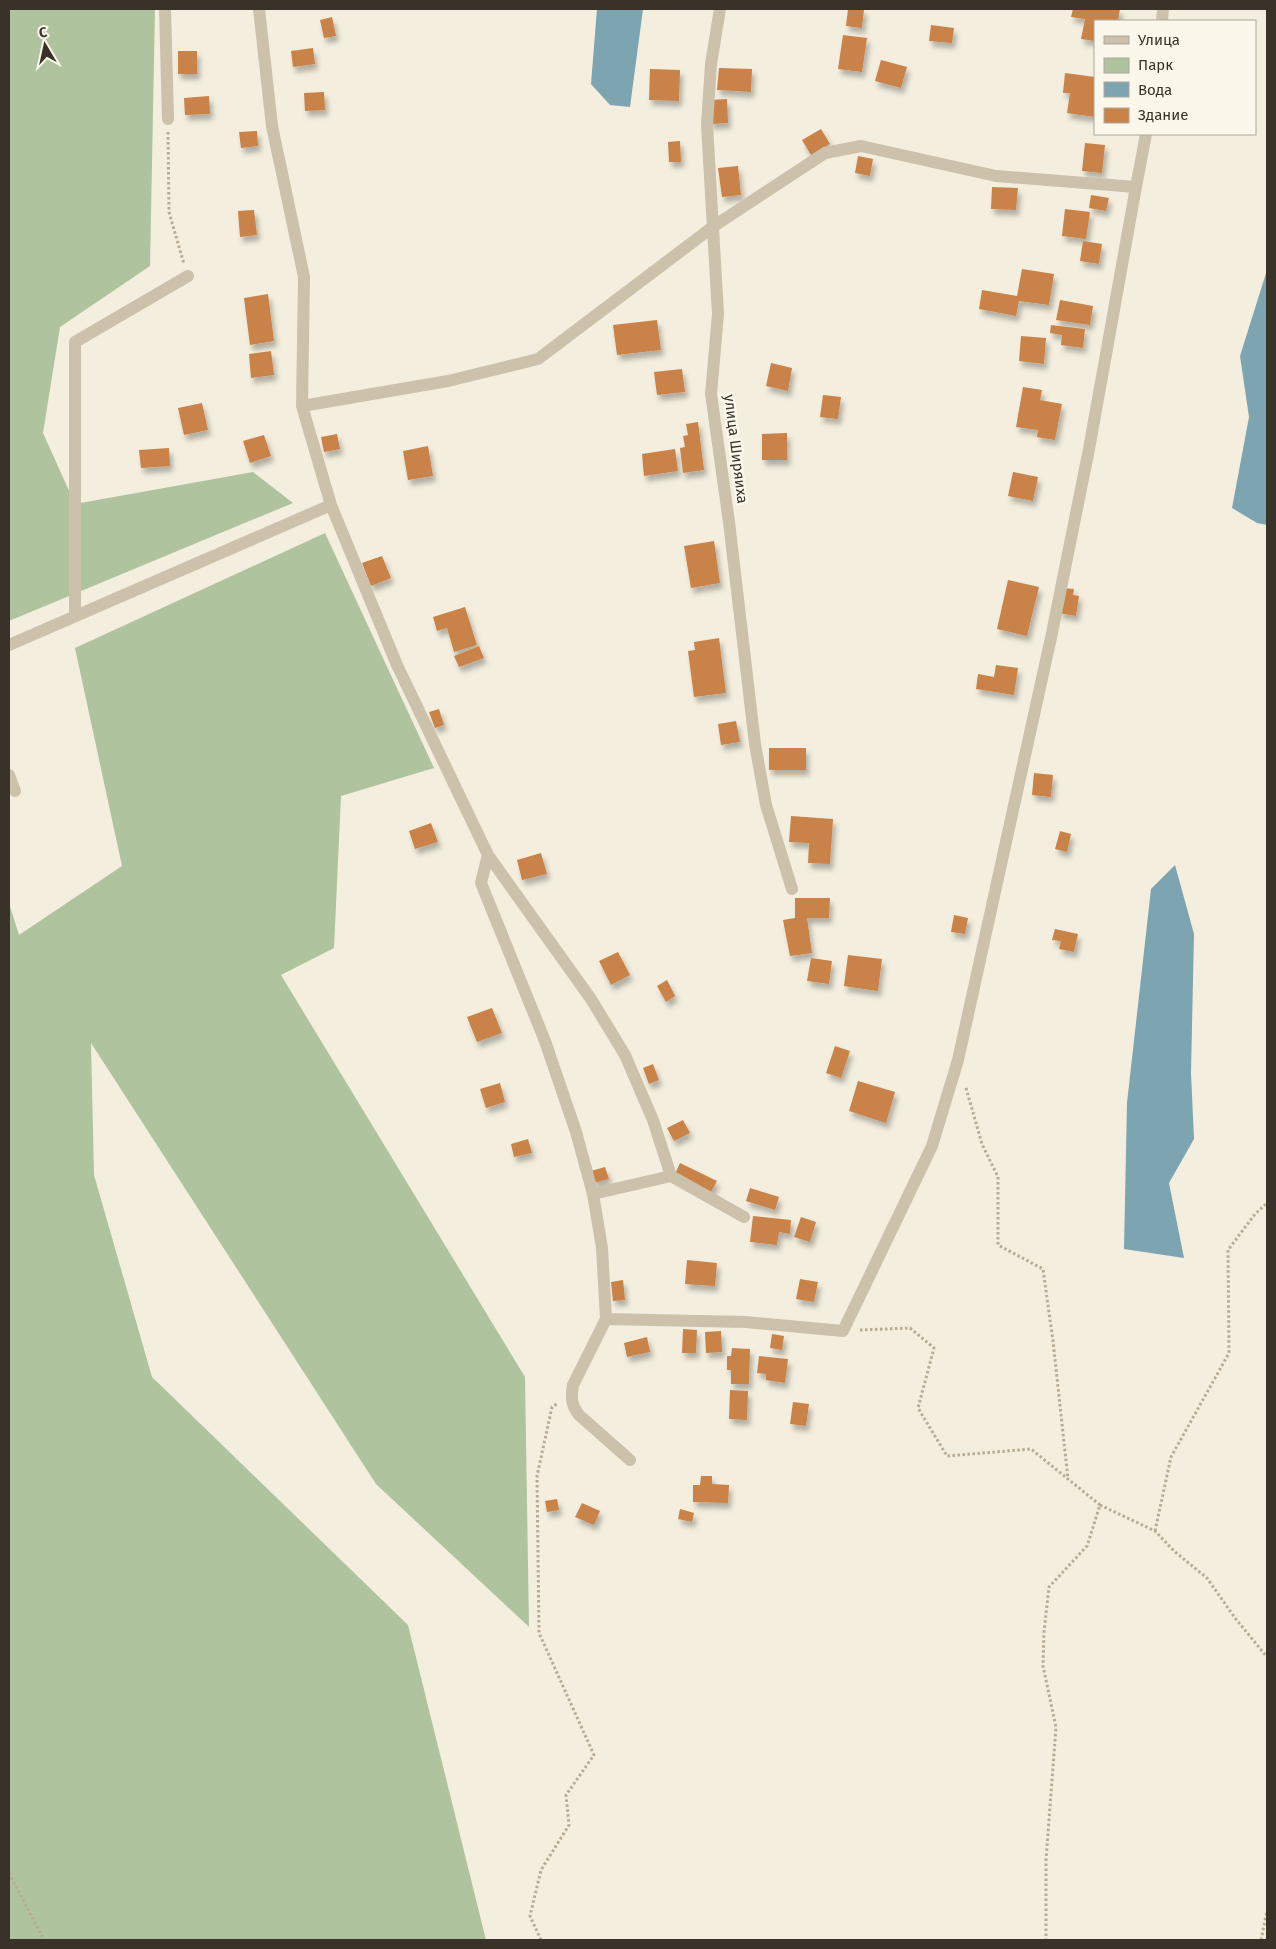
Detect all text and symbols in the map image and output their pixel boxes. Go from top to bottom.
north arrow [20,20,70,70]
legend [1094,20,1256,135]
text: С [38,24,48,42]
text: Улица [1138,31,1180,49]
text: Парк [1138,56,1173,74]
text: Вода [1138,81,1172,99]
text: Здание [1138,106,1188,124]
street label: улица Ширяиха [720,393,752,505]

